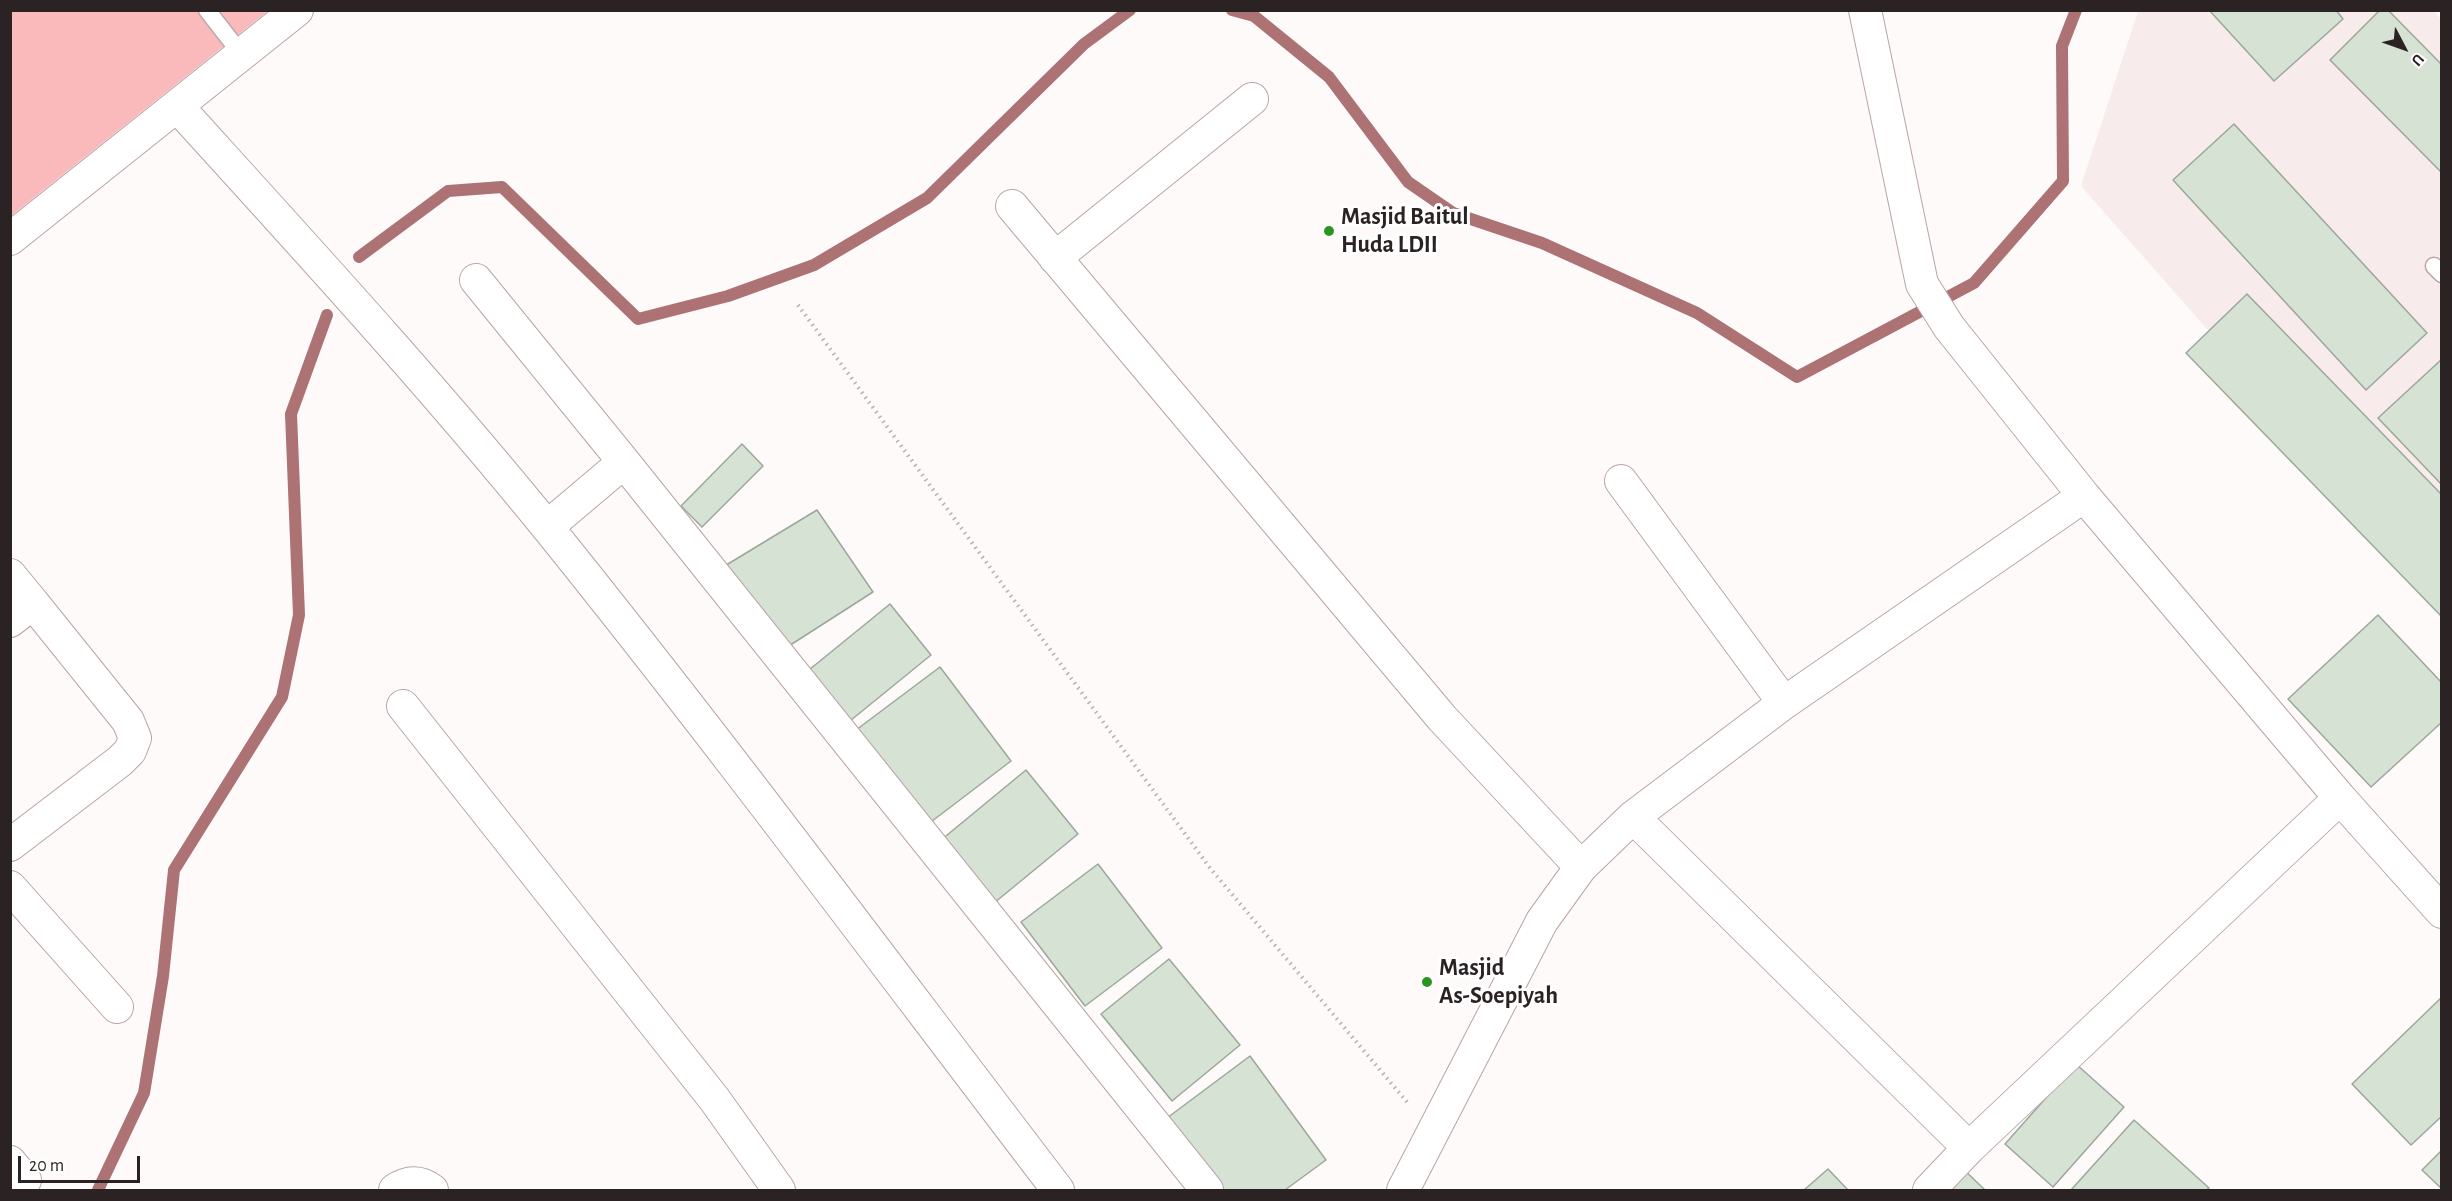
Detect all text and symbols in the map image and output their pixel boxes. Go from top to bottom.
north arrow [2374,18,2434,78]
text: U [2408,51,2427,69]
place label: Masjid Baitul Huda LDII [1341,203,1469,259]
marker: Masjid Baitul Huda LDII [1322,224,1336,238]
place label: Masjid As-Soepiyah [1439,954,1558,1010]
marker: Masjid As-Soepiyah [1420,975,1434,989]
scale bar [21,1144,142,1182]
text: 20 m [29,1157,64,1175]

